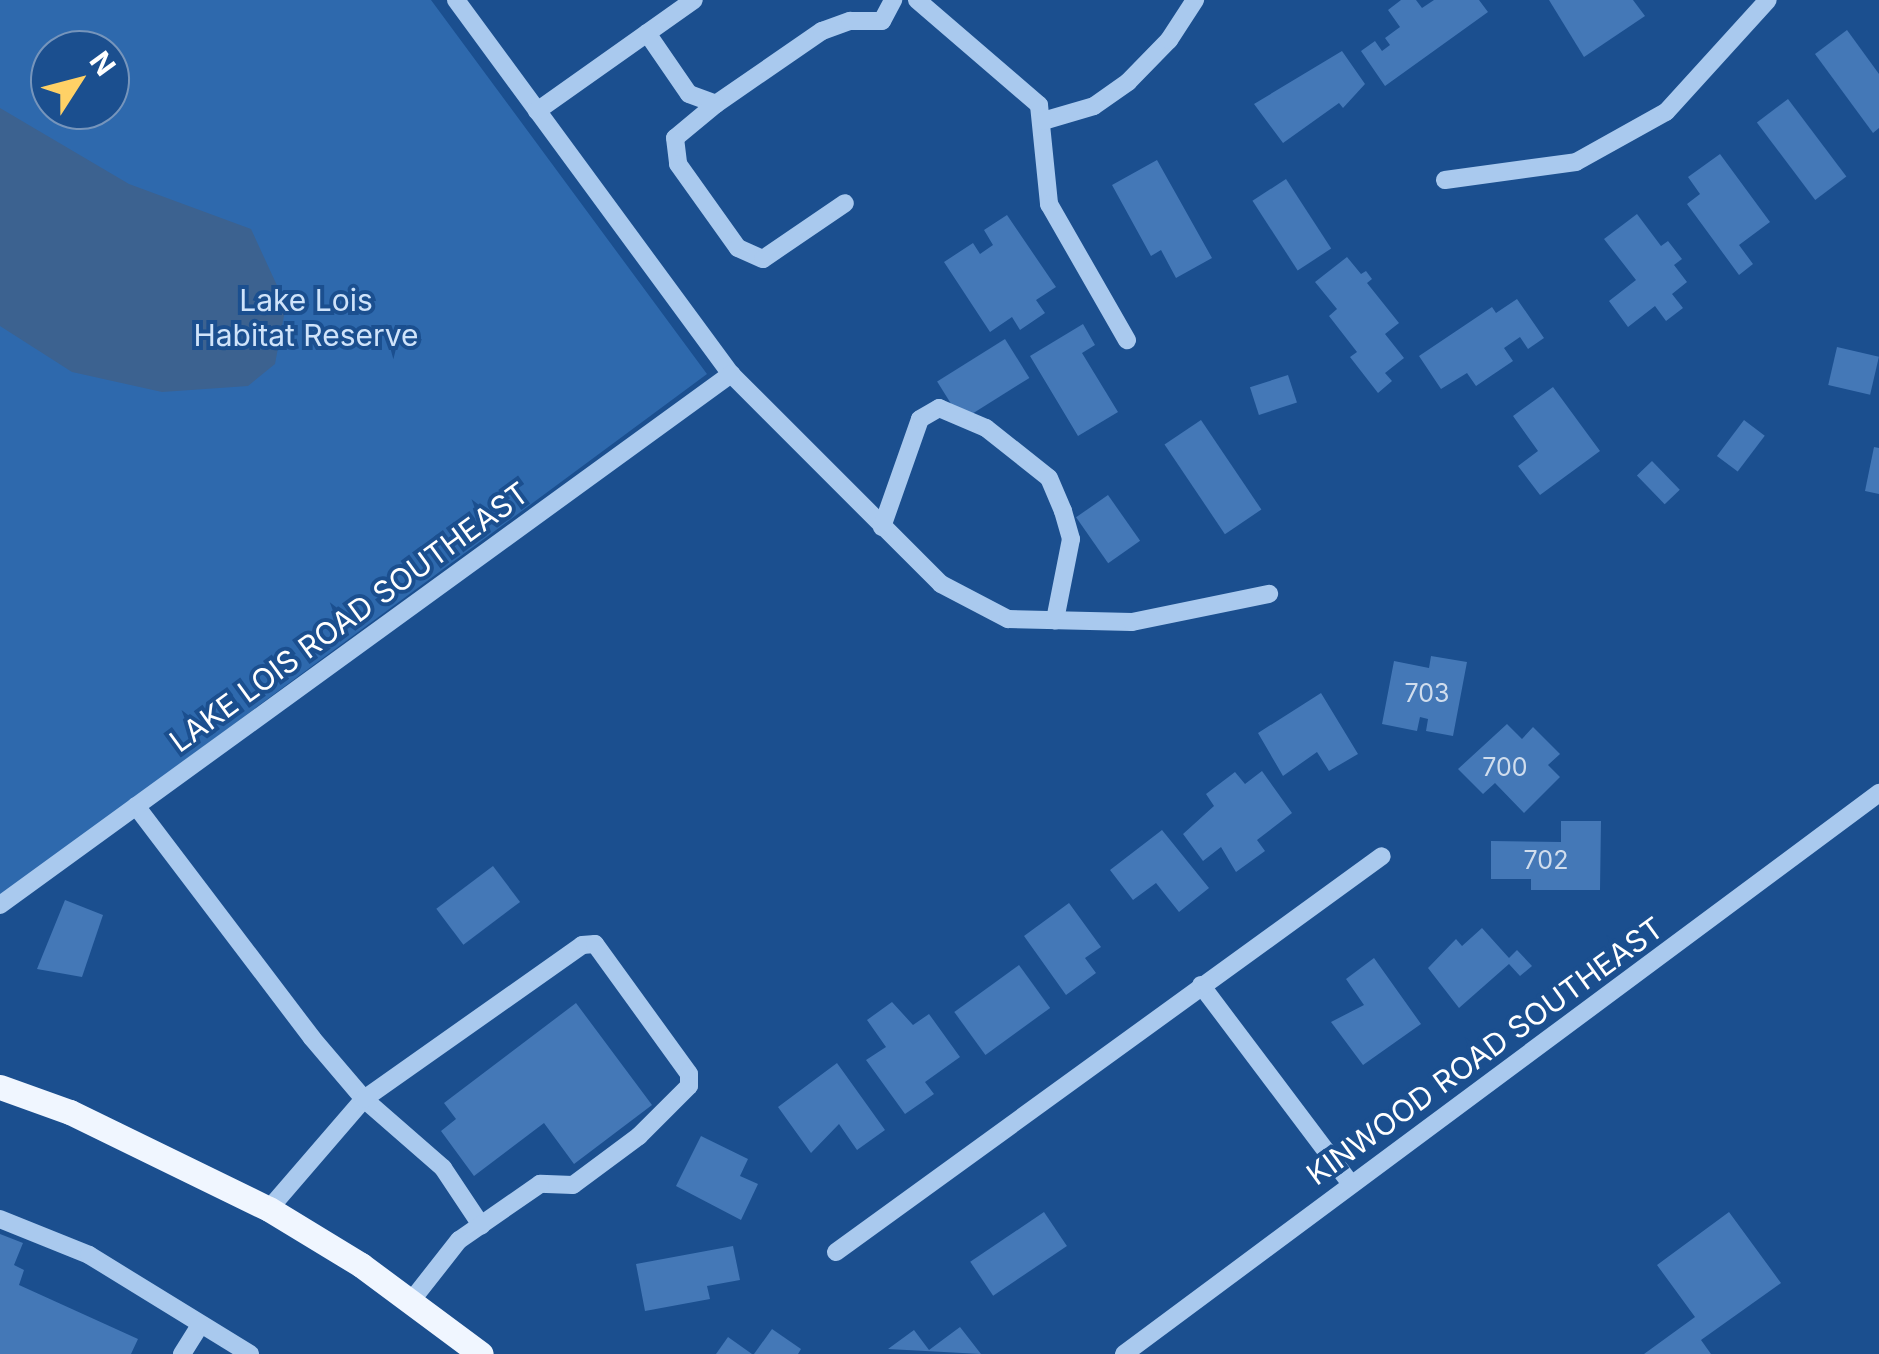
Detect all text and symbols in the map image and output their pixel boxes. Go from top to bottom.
north arrow [30,30,130,130]
text: N [83,45,123,82]
park label: Lake Lois Habitat Reserve [193,282,419,352]
street label: LAKE LOIS ROAD SOUTHEAST [163,475,535,759]
house number: 703 [1405,678,1449,708]
house number: 700 [1482,752,1528,782]
house number: 702 [1524,845,1568,875]
street label: KINWOOD ROAD SOUTHEAST [1300,910,1670,1192]

